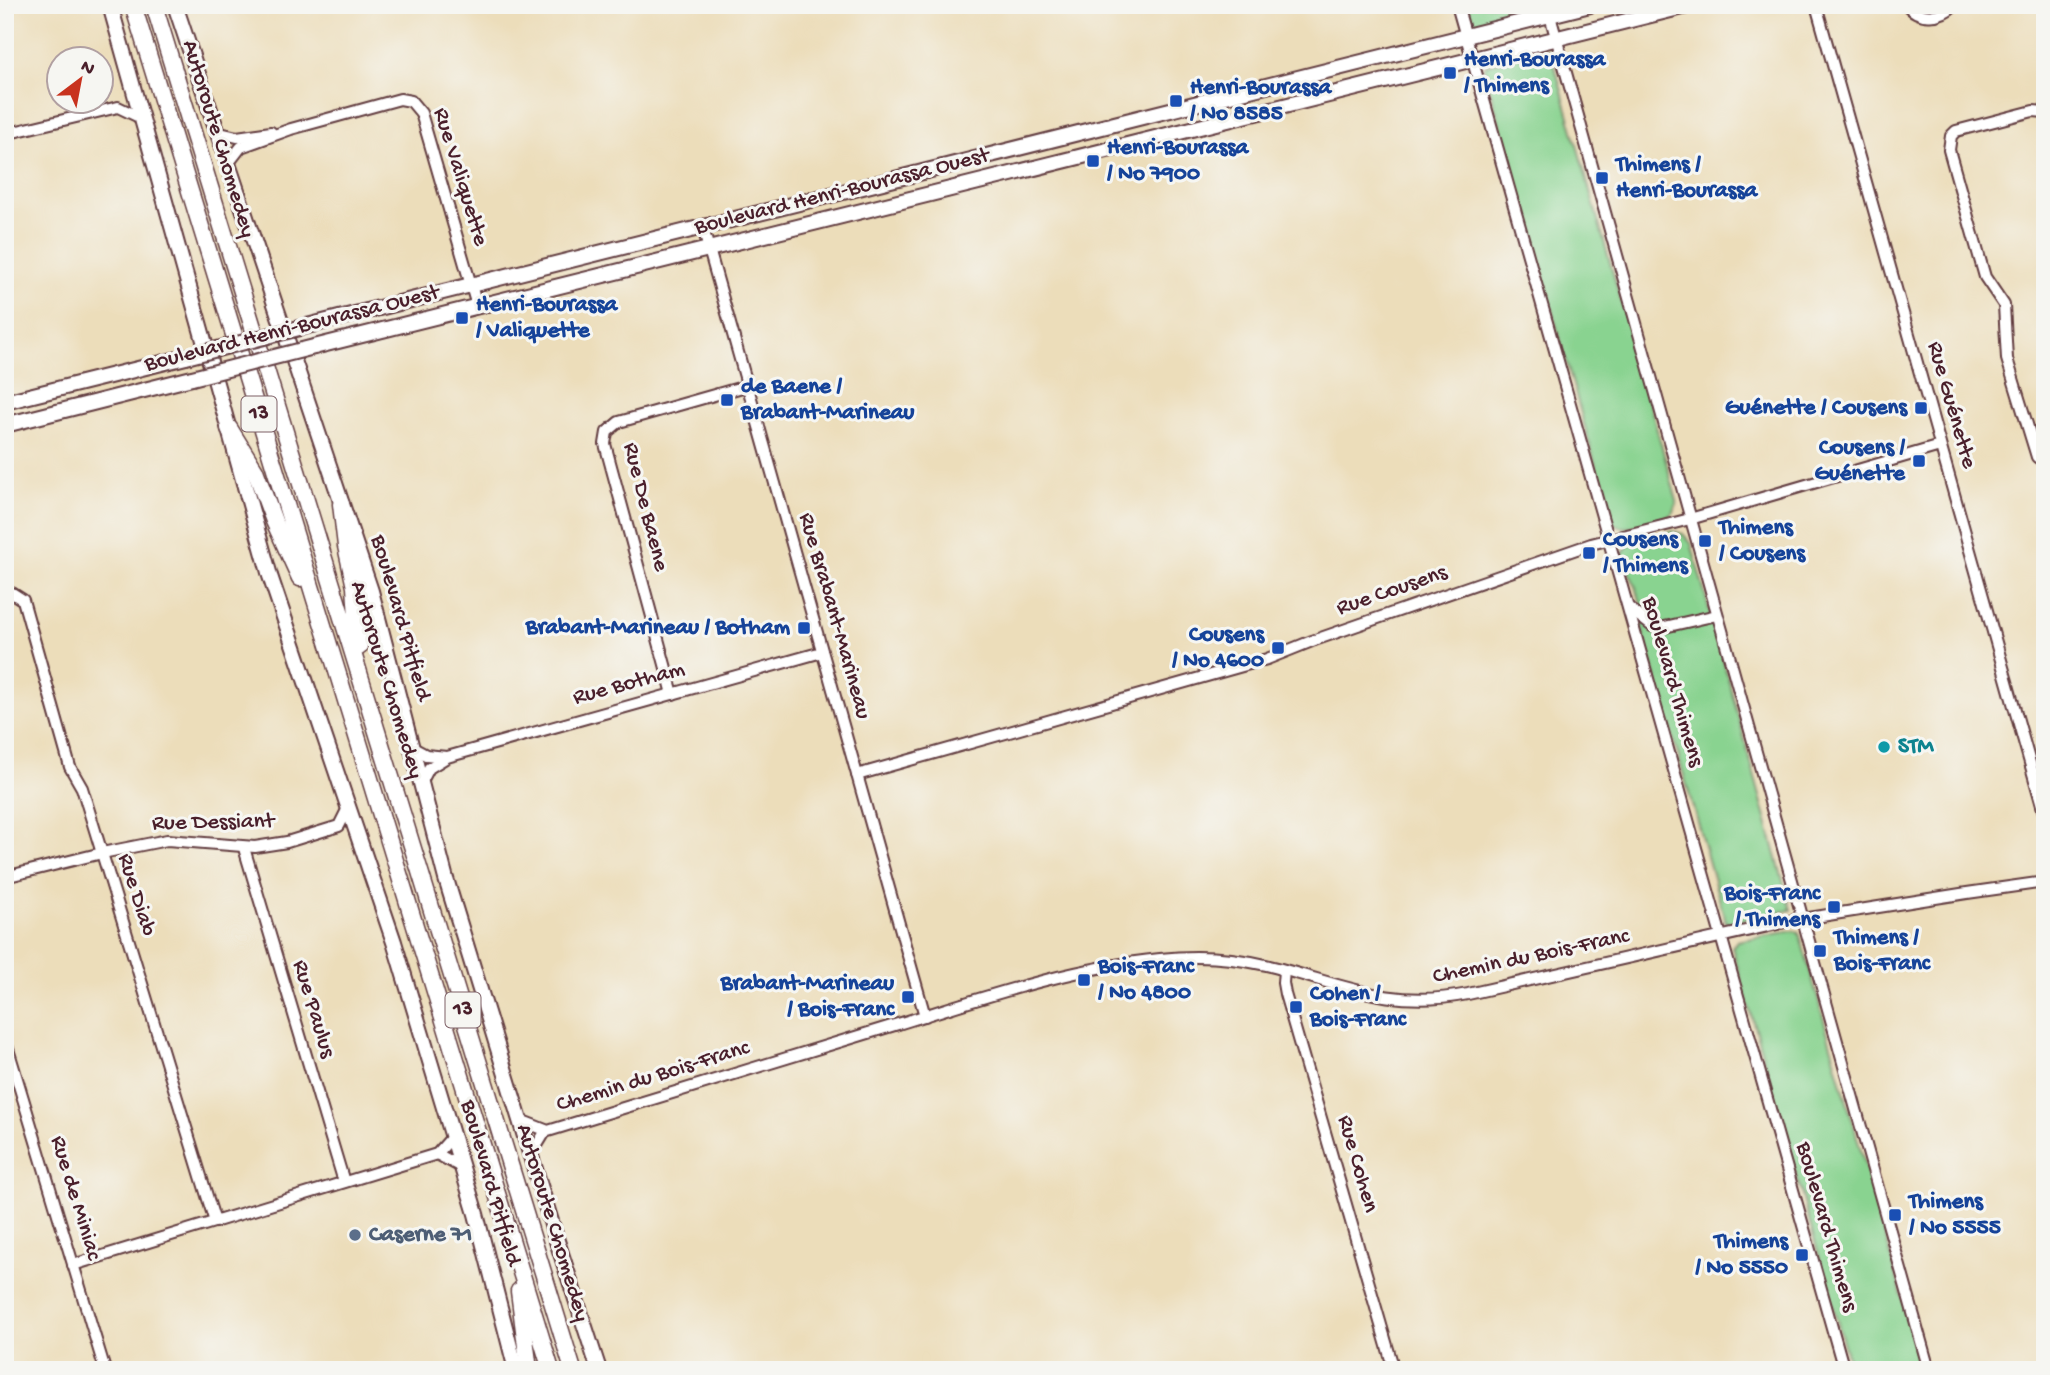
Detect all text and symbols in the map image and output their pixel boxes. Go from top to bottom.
street label: Autoroute Chomedey [175,37,261,241]
north arrow [46,46,116,116]
place label: Henri-Bourassa / Thimens [1464,47,1607,100]
text: N [76,56,99,82]
marker: Henri-Bourassa / Thimens [1442,65,1458,81]
place label: Henri-Bourassa / No 8585 [1190,75,1333,128]
marker: Henri-Bourassa / No 8585 [1168,93,1184,109]
street label: Rue Valiquette [426,105,494,250]
place label: Henri-Bourassa / No 7900 [1107,135,1250,188]
street label: Boulevard Henri-Bourassa Ouest [691,142,994,242]
place label: Thimens / Henri-Bourassa [1614,152,1759,205]
marker: Henri-Bourassa / No 7900 [1085,153,1101,169]
marker: Thimens / Henri-Bourassa [1594,170,1610,186]
street label: Boulevard Henri-Bourassa Ouest [141,279,444,379]
place label: Henri-Bourassa / Valiquette [476,292,619,345]
marker: Henri-Bourassa / Valiquette [454,310,470,326]
street label: Rue Guénette [1920,338,1982,473]
place label: de Baene / Brabant-Marineau [740,374,915,427]
marker: de Baene / Brabant-Marineau [719,392,735,408]
place label: Guénette / Cousens [1725,395,1909,422]
road number: 13 [242,396,276,432]
marker: Guénette / Cousens [1913,400,1929,416]
place label: Cousens / Guénette [1814,435,1906,488]
street label: Rue De Baene [616,440,674,575]
marker: Cousens / Guénette [1911,453,1927,469]
street label: Rue Brabant-Marineau [792,510,876,723]
place label: Thimens / Cousens [1717,515,1806,568]
place label: Cousens / Thimens [1603,527,1689,580]
street label: Boulevard Pitfield [363,531,437,705]
marker: Thimens / Cousens [1697,533,1713,549]
marker: Cousens / Thimens [1581,545,1597,561]
street label: Rue Cousens [1333,559,1451,622]
street label: Autoroute Chomedey [343,578,429,782]
street label: Boulevard Thimens [1635,593,1709,770]
place label: Brabant-Marineau / Botham [525,615,791,642]
marker: Brabant-Marineau / Botham [796,620,812,636]
place label: Cousens / No 4600 [1172,622,1266,675]
marker: Cousens / No 4600 [1270,640,1286,656]
street label: Rue Botham [570,656,688,712]
place label: STM [1898,734,1935,761]
marker: STM [1876,739,1892,755]
street label: Rue Dessiant [152,808,276,838]
street label: Rue Diab [111,850,161,940]
place label: Bois-Franc / Thimens [1723,881,1822,934]
marker: Bois-Franc / Thimens [1826,899,1842,915]
street label: Chemin du Bois-Franc [1430,923,1633,991]
place label: Thimens / Bois-Franc [1832,925,1931,978]
marker: Thimens / Bois-Franc [1812,943,1828,959]
place label: Bois-Franc / No 4800 [1097,954,1195,1007]
street label: Rue Paulus [285,957,341,1062]
place label: Brabant-Marineau / Bois-Franc [720,971,895,1024]
marker: Bois-Franc / No 4800 [1076,972,1092,988]
place label: Cohen / Bois-Franc [1309,981,1407,1034]
marker: Brabant-Marineau / Bois-Franc [900,989,916,1005]
road number: 13 [446,992,480,1028]
marker: Cohen / Bois-Franc [1288,999,1304,1015]
street label: Chemin du Bois-Franc [553,1035,754,1119]
street label: Boulevard Pitfield [453,1096,527,1270]
street label: Rue Cohen [1330,1112,1384,1216]
street label: Autoroute Chomedey [509,1121,595,1325]
street label: Rue de Miniac [43,1133,107,1264]
street label: Boulevard Thimens [1789,1138,1863,1315]
place label: Thimens / No 5555 [1907,1189,2001,1242]
marker: Thimens / No 5555 [1887,1207,1903,1223]
place label: Caserne 71 [369,1222,472,1249]
marker: Caserne 71 [347,1227,363,1243]
place label: Thimens / No 5550 [1695,1229,1790,1282]
marker: Thimens / No 5550 [1794,1247,1810,1263]

